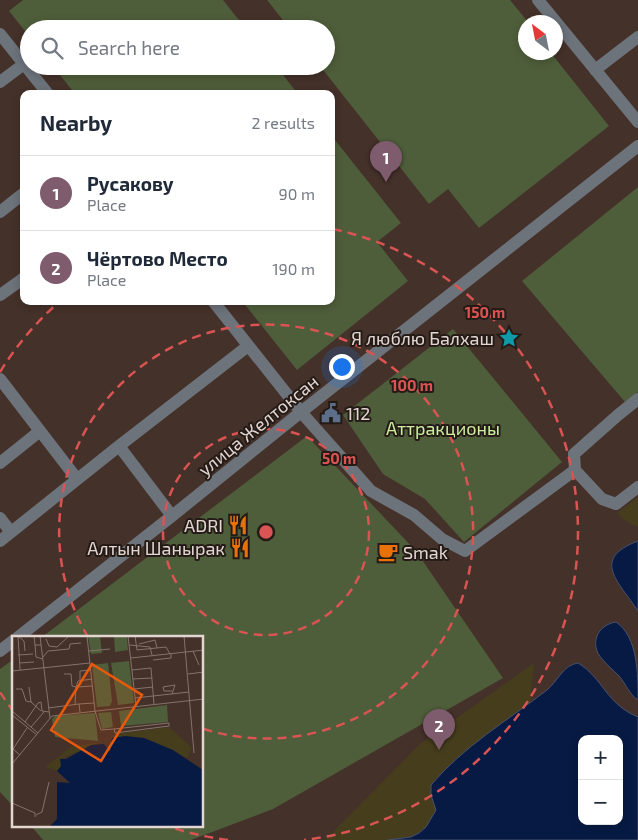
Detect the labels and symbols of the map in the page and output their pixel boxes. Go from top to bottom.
north arrow [518,15,563,60]
pin: 1 [370,141,402,182]
text: 150 m [465,303,505,321]
place label: Я люблю Балхаш [351,327,494,349]
place icon: Я люблю Балхаш [498,327,520,349]
your location [329,354,355,380]
street label: улица Желтоксан [194,370,322,480]
text: 100 m [391,376,433,394]
public building icon: 112 [320,402,342,424]
place label: 112 [346,402,370,424]
park label: Аттракционы [386,417,500,439]
text: 50 m [322,449,356,467]
place label: ADRI [184,514,223,536]
restaurant icon: ADRI [227,514,249,536]
centre of rings [257,523,275,541]
place label: Алтын Шанырак [87,537,225,559]
restaurant icon: Алтын Шанырак [229,537,251,559]
cafe icon: Smak [377,541,399,563]
place label: Smak [403,541,448,563]
inset map [12,636,204,828]
pin: 2 [423,709,455,750]

